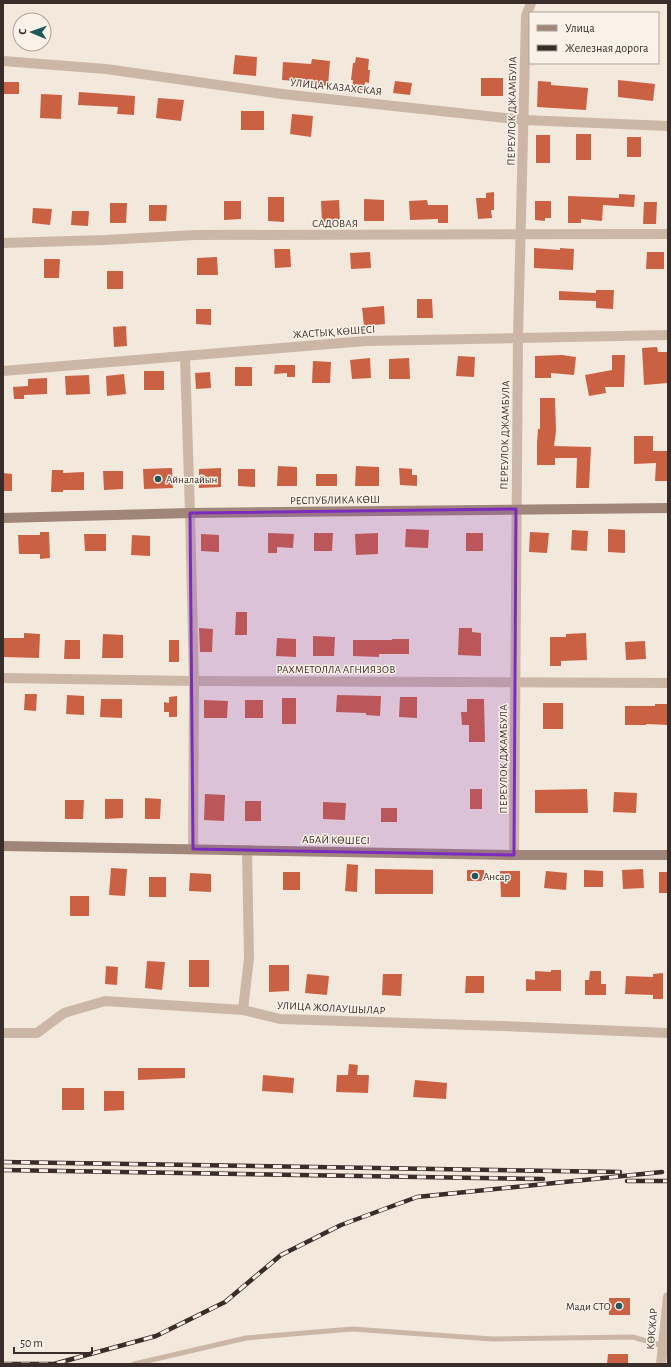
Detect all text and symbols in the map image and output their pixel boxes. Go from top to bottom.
north arrow [12,12,52,52]
legend [529,12,659,64]
text: Улица [565,22,595,34]
text: С [17,28,28,35]
text: Железная дорога [565,42,649,54]
street label: ПЕРЕУЛОК ДЖАМБУЛА [506,56,518,166]
street label: УЛИЦА КАЗАХСКАЯ [290,77,382,97]
street label: САДОВАЯ [312,218,358,229]
street label: ЖАСТЫҚ КӨШЕСІ [292,324,376,340]
street label: ПЕРЕУЛОК ДЖАМБУЛА [499,380,511,490]
marker: Айналайын [153,474,163,484]
place label: Айналайын [166,474,217,485]
street label: РЕСПУБЛИКА КӨШ [290,494,380,506]
street label: РАХМЕТОЛЛА АГНИЯЗОВ [277,664,395,675]
street label: ПЕРЕУЛОК ДЖАМБУЛА [498,704,509,814]
street label: АБАЙ КӨШЕСІ [302,834,370,846]
marker: Ансар [470,871,480,881]
place label: Ансар [483,871,511,882]
street label: УЛИЦА ЖОЛАУШЫЛАР [277,1000,386,1016]
place label: Мади СТО [566,1301,611,1312]
marker: Мади СТО [614,1301,624,1311]
street label: КӨКЖАР [645,1308,659,1350]
scale bar [14,1329,92,1355]
text: 50 m [20,1337,43,1349]

